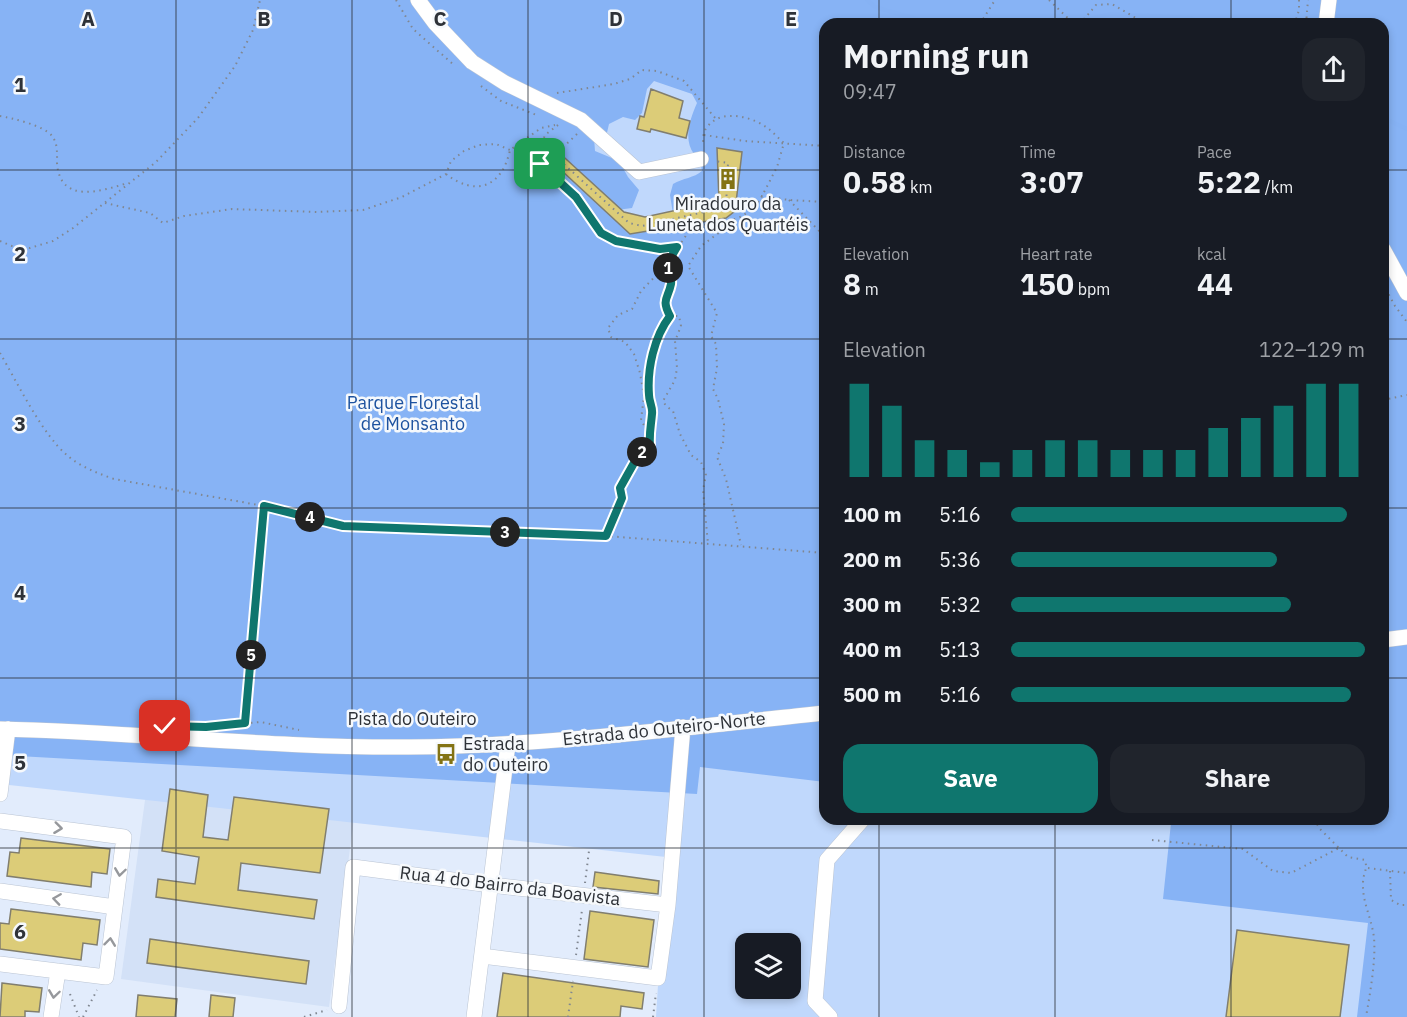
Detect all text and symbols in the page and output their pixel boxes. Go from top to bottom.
text: A [81,5,95,32]
text: B [257,5,271,32]
text: C [433,5,447,32]
text: D [609,5,623,32]
text: E [785,5,797,32]
text: Morning run [843,34,1029,77]
button: share [1302,38,1365,101]
text: 1 [14,71,26,98]
text: 09:47 [843,78,897,105]
pin [514,138,565,189]
text: Distance [843,142,905,162]
text: Time [1020,142,1056,162]
text: Pace [1197,142,1232,162]
icon: arrive [523,147,556,180]
text: 0.58 [843,162,906,201]
text: 3:07 [1020,162,1084,201]
text: 5:22 [1197,162,1261,201]
building icon: Miradouro da Luneta dos Quartéis [716,167,740,191]
text: km [906,177,933,197]
text: /km [1261,177,1293,197]
place label: Miradouro da Luneta dos Quartéis [647,192,809,236]
text: 2 [14,240,26,267]
text: Elevation [843,244,909,264]
text: Heart rate [1020,244,1093,264]
text: kcal [1197,244,1226,264]
pin: 1 [653,253,683,283]
text: 1 [663,258,673,278]
text: 8 [843,264,861,303]
text: 150 [1020,264,1074,303]
text: 44 [1197,264,1233,303]
text: m [861,279,879,299]
text: bpm [1074,279,1110,299]
text: Elevation [843,336,926,363]
text: 122–129 m [1259,336,1365,363]
park label: Parque Florestal de Monsanto [347,391,479,435]
text: 3 [14,410,26,437]
pin: 2 [627,437,657,467]
text: 2 [637,442,647,462]
text: 100 m [843,501,902,528]
text: 5:16 [939,501,981,528]
pin: 4 [295,502,325,532]
text: 4 [305,507,315,527]
pin: 3 [490,517,520,547]
text: 3 [500,522,510,542]
text: 200 m [843,546,902,573]
text: 5:36 [939,546,981,573]
text: 4 [14,579,26,606]
text: 300 m [843,591,902,618]
text: 5:32 [939,591,981,618]
text: 400 m [843,636,902,663]
text: 5:13 [939,636,981,663]
pin: 5 [236,640,266,670]
text: 5 [246,645,256,665]
text: 500 m [843,681,902,708]
text: 5:16 [939,681,981,708]
pin [139,700,190,751]
street label: Estrada do Outeiro-Norte [561,706,767,751]
street label: Pista do Outeiro [347,707,477,730]
icon: check [148,709,181,742]
place label: Estrada do Outeiro [463,732,548,776]
bus stop icon: Estrada do Outeiro [434,742,458,766]
button: Save [843,744,1098,813]
button: Share [1110,744,1365,813]
text: 5 [14,749,26,776]
one-way arrow [53,822,63,834]
street label: Rua 4 do Bairro da Boavista [398,861,622,911]
one-way arrow [114,867,126,876]
one-way arrow [53,893,62,905]
text: 6 [14,918,26,945]
map controls [735,933,801,999]
button: layers [735,933,801,999]
one-way arrow [104,937,116,947]
one-way arrow [49,990,61,999]

